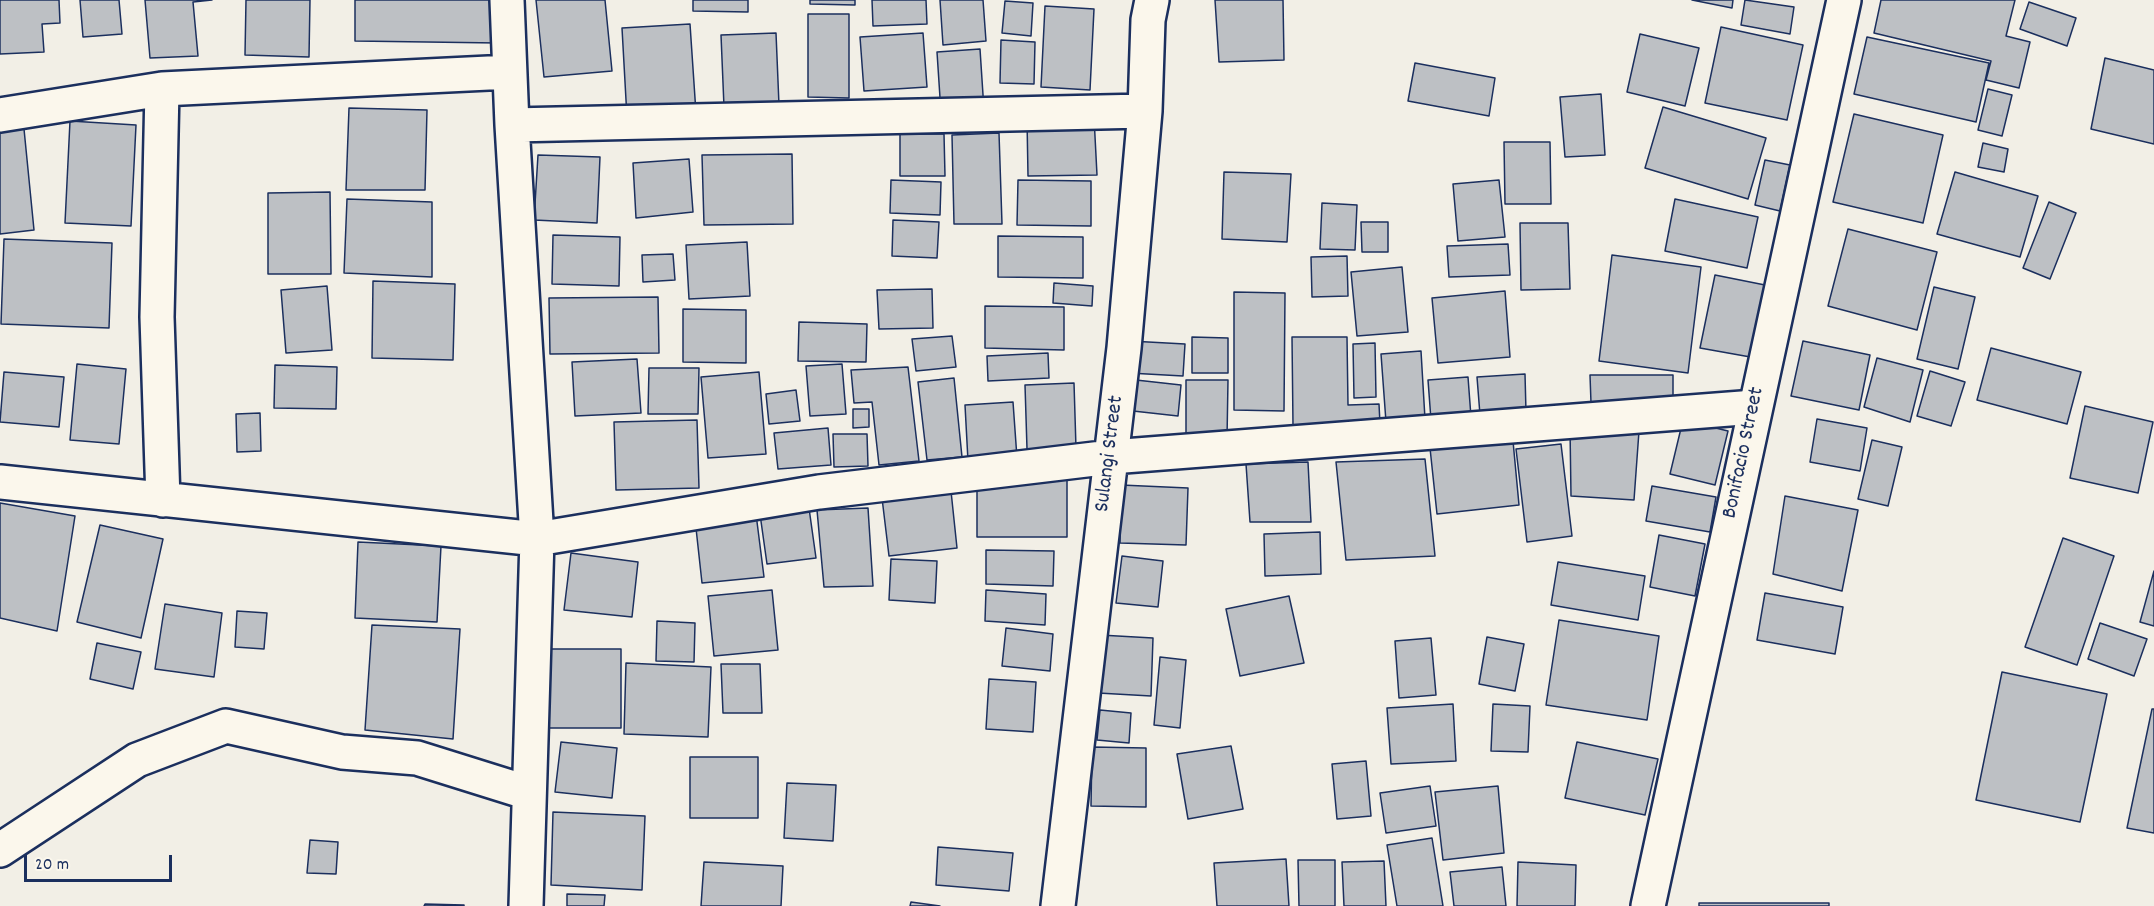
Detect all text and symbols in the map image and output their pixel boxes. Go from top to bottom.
street label: Bonifacio Street [1718,385,1772,521]
street label: Sulangi Street [1091,394,1131,514]
scale bar [27,843,176,881]
text: 20 m [35,853,69,878]

